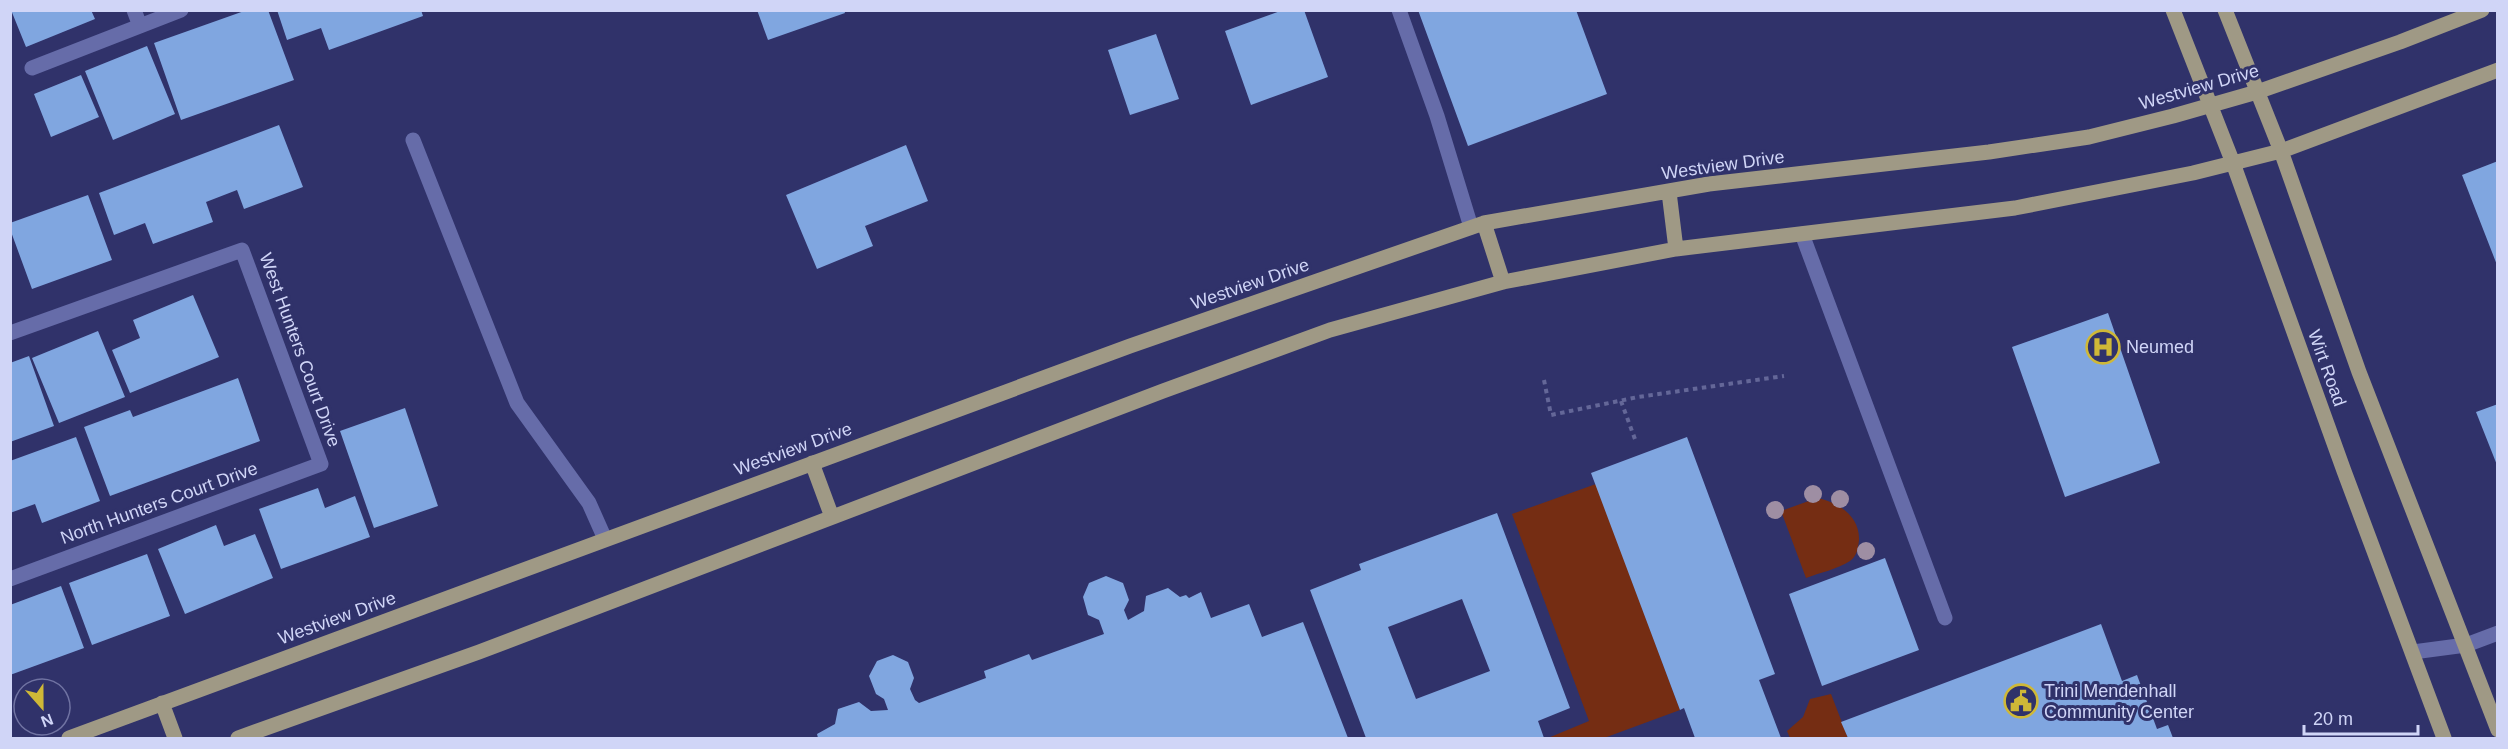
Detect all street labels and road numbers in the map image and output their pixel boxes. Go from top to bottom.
street label: Westview Drive [2137,60,2261,114]
street label: Westview Drive [1660,146,1786,184]
street label: West Hunters Court Drive [256,250,344,450]
street label: Westview Drive [1188,254,1312,314]
street label: Wirt Road [2304,327,2350,409]
street label: Westview Drive [731,418,855,480]
street label: North Hunters Court Drive [58,458,260,548]
street label: Westview Drive [275,587,399,649]

